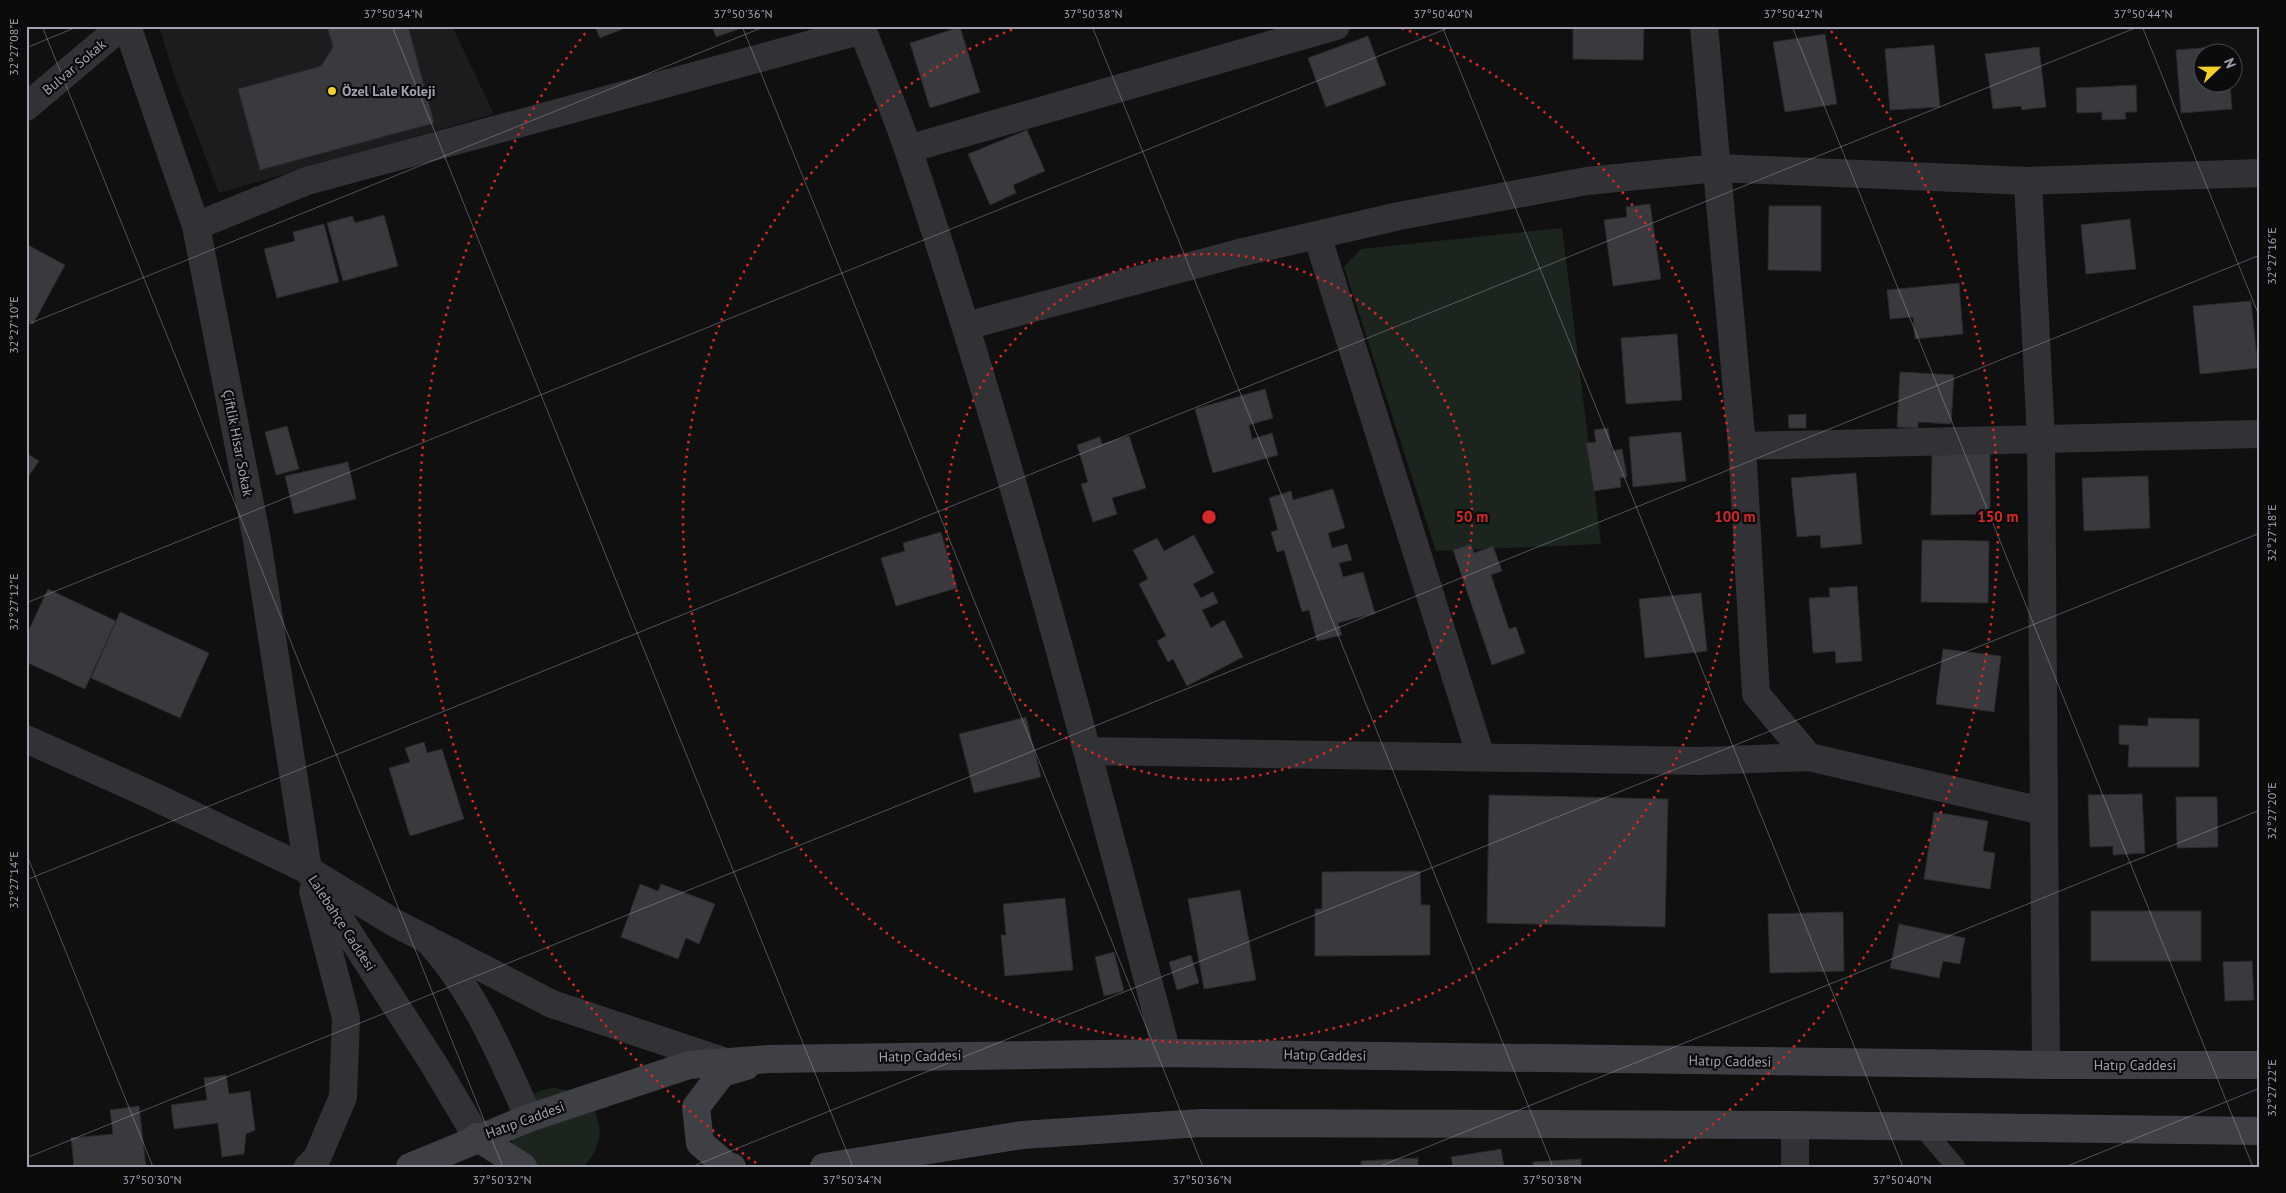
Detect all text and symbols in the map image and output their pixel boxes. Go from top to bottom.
text: 37°50'34"N [363,6,423,21]
text: 37°50'36"N [713,6,773,21]
text: 37°50'38"N [1063,6,1123,21]
text: 37°50'40"N [1413,6,1473,21]
text: 37°50'42"N [1763,6,1823,21]
text: 37°50'44"N [2113,6,2173,21]
text: 32°27'08"E [6,18,21,76]
street label: Bulvar Sokak [39,35,110,99]
north arrow [2194,42,2244,92]
text: N [2220,55,2240,71]
place label: Özel Lale Koleji [342,82,436,100]
marker: Özel Lale Koleji [326,85,338,97]
text: 32°27'16"E [2264,227,2279,285]
text: 32°27'10"E [6,296,21,354]
street label: Çiftlik Hisar Sokak [219,388,257,498]
text: 32°27'18"E [2264,504,2279,562]
text: 50 m [1456,507,1488,526]
text: 100 m [1714,507,1756,526]
text: 150 m [1977,507,2019,526]
centre of rings [1200,508,1218,526]
text: 32°27'12"E [6,573,21,631]
text: 32°27'20"E [2264,782,2279,840]
text: 32°27'14"E [6,851,21,909]
street label: Lalebahçe Caddesi [304,872,380,974]
street label: Hatıp Caddesi [1284,1045,1366,1065]
street label: Hatıp Caddesi [879,1046,961,1066]
street label: Hatıp Caddesi [1689,1051,1771,1071]
street label: Hatıp Caddesi [2094,1056,2176,1074]
text: 32°27'22"E [2264,1059,2279,1117]
street label: Hatıp Caddesi [483,1097,567,1143]
text: 37°50'30"N [122,1172,182,1187]
text: 37°50'32"N [472,1172,532,1187]
text: 37°50'34"N [822,1172,882,1187]
text: 37°50'36"N [1172,1172,1232,1187]
text: 37°50'38"N [1522,1172,1582,1187]
text: 37°50'40"N [1872,1172,1932,1187]

